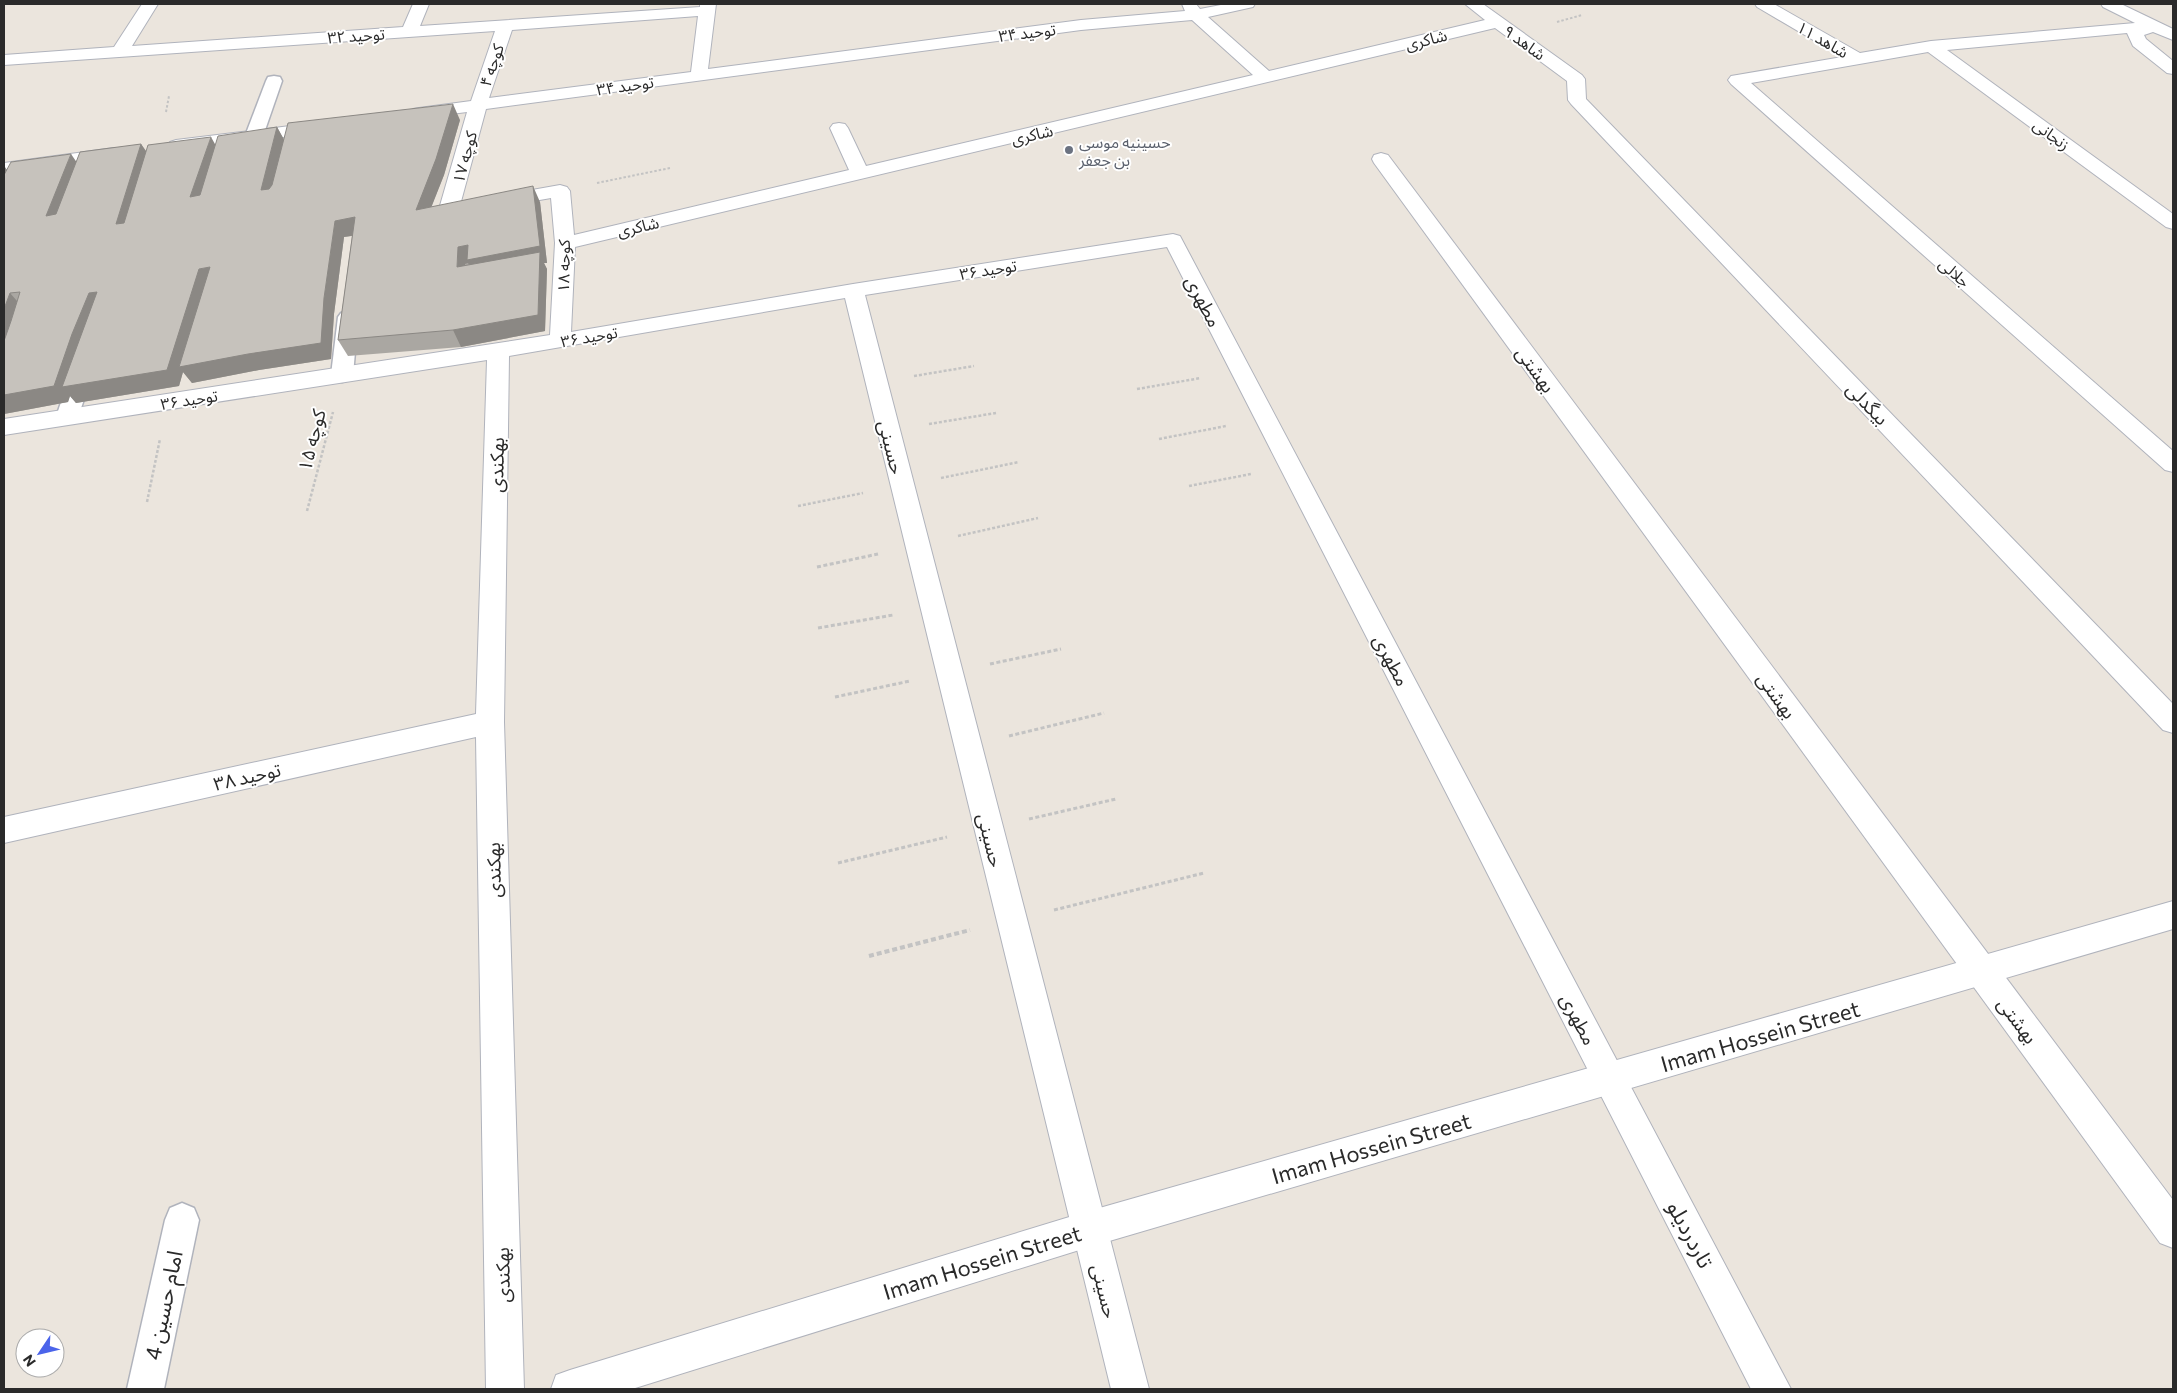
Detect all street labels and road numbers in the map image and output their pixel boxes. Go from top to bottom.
street label: شاهد ۱۱ [1794,17,1852,61]
street label: توحید ۳۴ [997,19,1057,46]
street label: شاهد ۹ [1500,20,1550,64]
street label: توحید ۳۲ [327,23,386,47]
street label: شاکری [1403,25,1449,54]
street label: کوچه ۴ [475,41,509,89]
street label: توحید ۳۴ [595,72,655,99]
street label: زنجانی [2029,114,2074,154]
street label: شاکری [1009,120,1055,149]
street label: کوچه ۱۷ [448,129,482,185]
street label: شاکری [615,212,661,241]
street label: کوچه ۱۸ [553,239,575,293]
street label: جلالی [1935,253,1974,291]
street label: توحید ۳۶ [958,255,1018,284]
street label: مطهری [1180,271,1227,331]
street label: توحید ۳۶ [559,322,619,351]
street label: بهشتی [1511,341,1561,397]
street label: بیگدلی [1841,377,1894,430]
street label: توحید ۳۶ [159,385,219,414]
street label: کوچه ۱۵ [292,406,332,474]
street label: حسینی [873,418,910,477]
street label: بهکندی [484,437,508,493]
street label: مطهری [1368,630,1415,690]
street label: بهشتی [1752,667,1802,723]
street label: توحید ۳۸ [211,757,283,796]
street label: حسینی [972,811,1009,870]
street label: بهکندی [481,842,505,898]
street label: مطهری [1555,989,1602,1049]
street label: بهشتی [1992,992,2043,1048]
street label: Imam Hossein Street [1657,995,1863,1077]
street label: Imam Hossein Street [1268,1107,1474,1189]
street label: تاردردیلو [1661,1196,1720,1273]
street label: Imam Hossein Street [880,1219,1084,1305]
street label: بهکندی [490,1247,514,1303]
street label: امام حسین 4 [138,1248,192,1363]
street label: حسینی [1086,1262,1123,1321]

